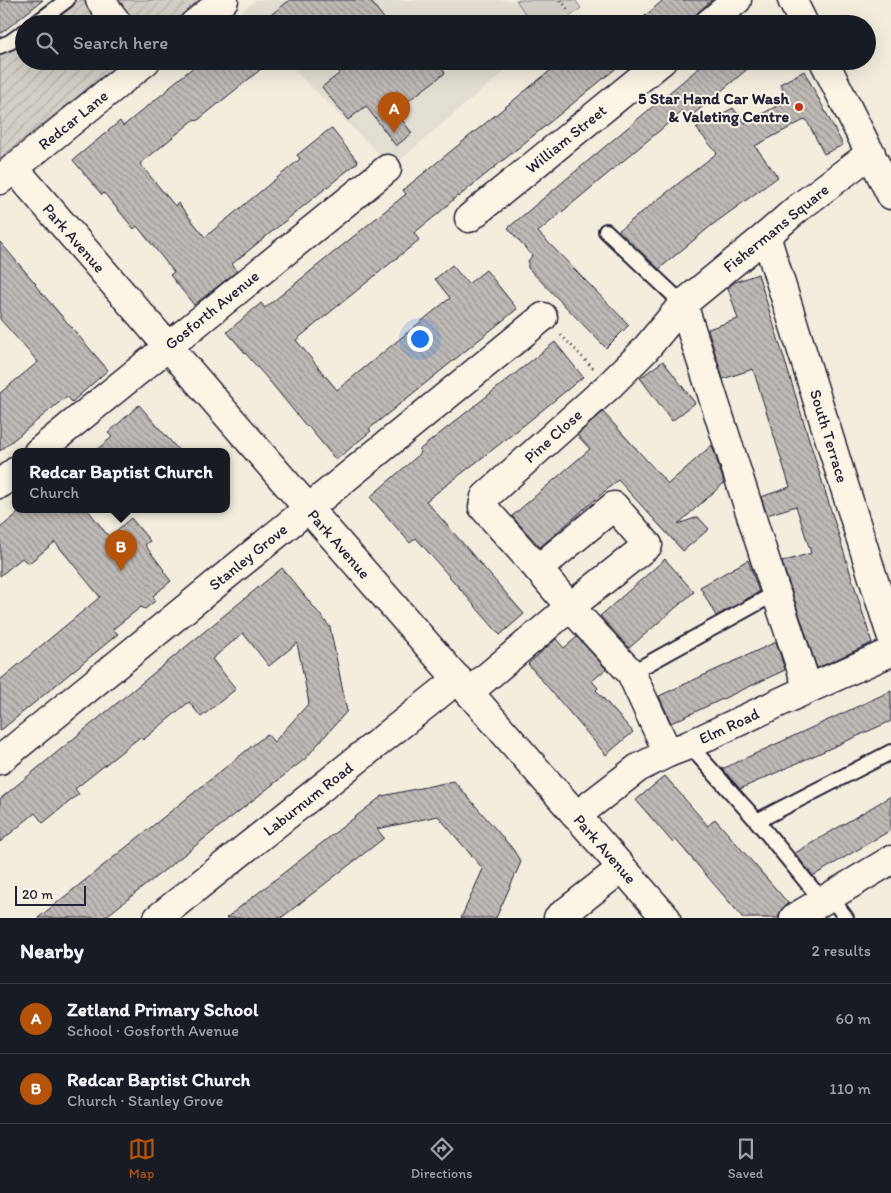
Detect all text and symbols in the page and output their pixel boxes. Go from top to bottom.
search box [15,15,876,70]
icon: search [33,29,61,57]
text: Search here [73,31,168,54]
street label: Redcar Lane [34,86,112,154]
place label: 5 Star Hand Car Wash & Valeting Centre [638,89,789,127]
pin: A [378,92,410,133]
street label: William Street [522,101,610,177]
marker: 5 Star Hand Car Wash & Valeting Centre [793,101,805,113]
street label: Fishermans Square [719,179,833,276]
street label: Park Avenue [39,199,109,277]
street label: Gosforth Avenue [161,266,263,354]
your location [407,326,433,352]
street label: South Terrace [806,387,852,485]
street label: Pine Close [520,405,586,467]
popup [12,448,230,513]
text: Redcar Baptist Church [29,460,213,483]
text: Church [29,483,79,502]
street label: Park Avenue [304,505,374,583]
street label: Stanley Grove [205,520,291,594]
pin: B [105,530,137,571]
street label: Elm Road [696,704,762,748]
street label: Laburnum Road [259,758,357,840]
street label: Park Avenue [570,810,640,888]
scale bar [15,883,86,906]
text: 20 m [22,886,53,903]
text: Nearby [20,938,84,963]
text: 2 results [811,941,871,960]
text: Zetland Primary School [67,998,258,1021]
text: A [31,1009,41,1028]
text: 60 m [836,1009,871,1028]
text: School · Gosforth Avenue [67,1021,239,1040]
text: Redcar Baptist Church [67,1068,250,1091]
text: B [31,1079,41,1098]
text: 110 m [829,1079,871,1098]
text: Church · Stanley Grove [67,1091,223,1110]
tab: Map [128,1135,156,1182]
tab: Directions [411,1135,472,1182]
tab: Saved [728,1135,763,1182]

